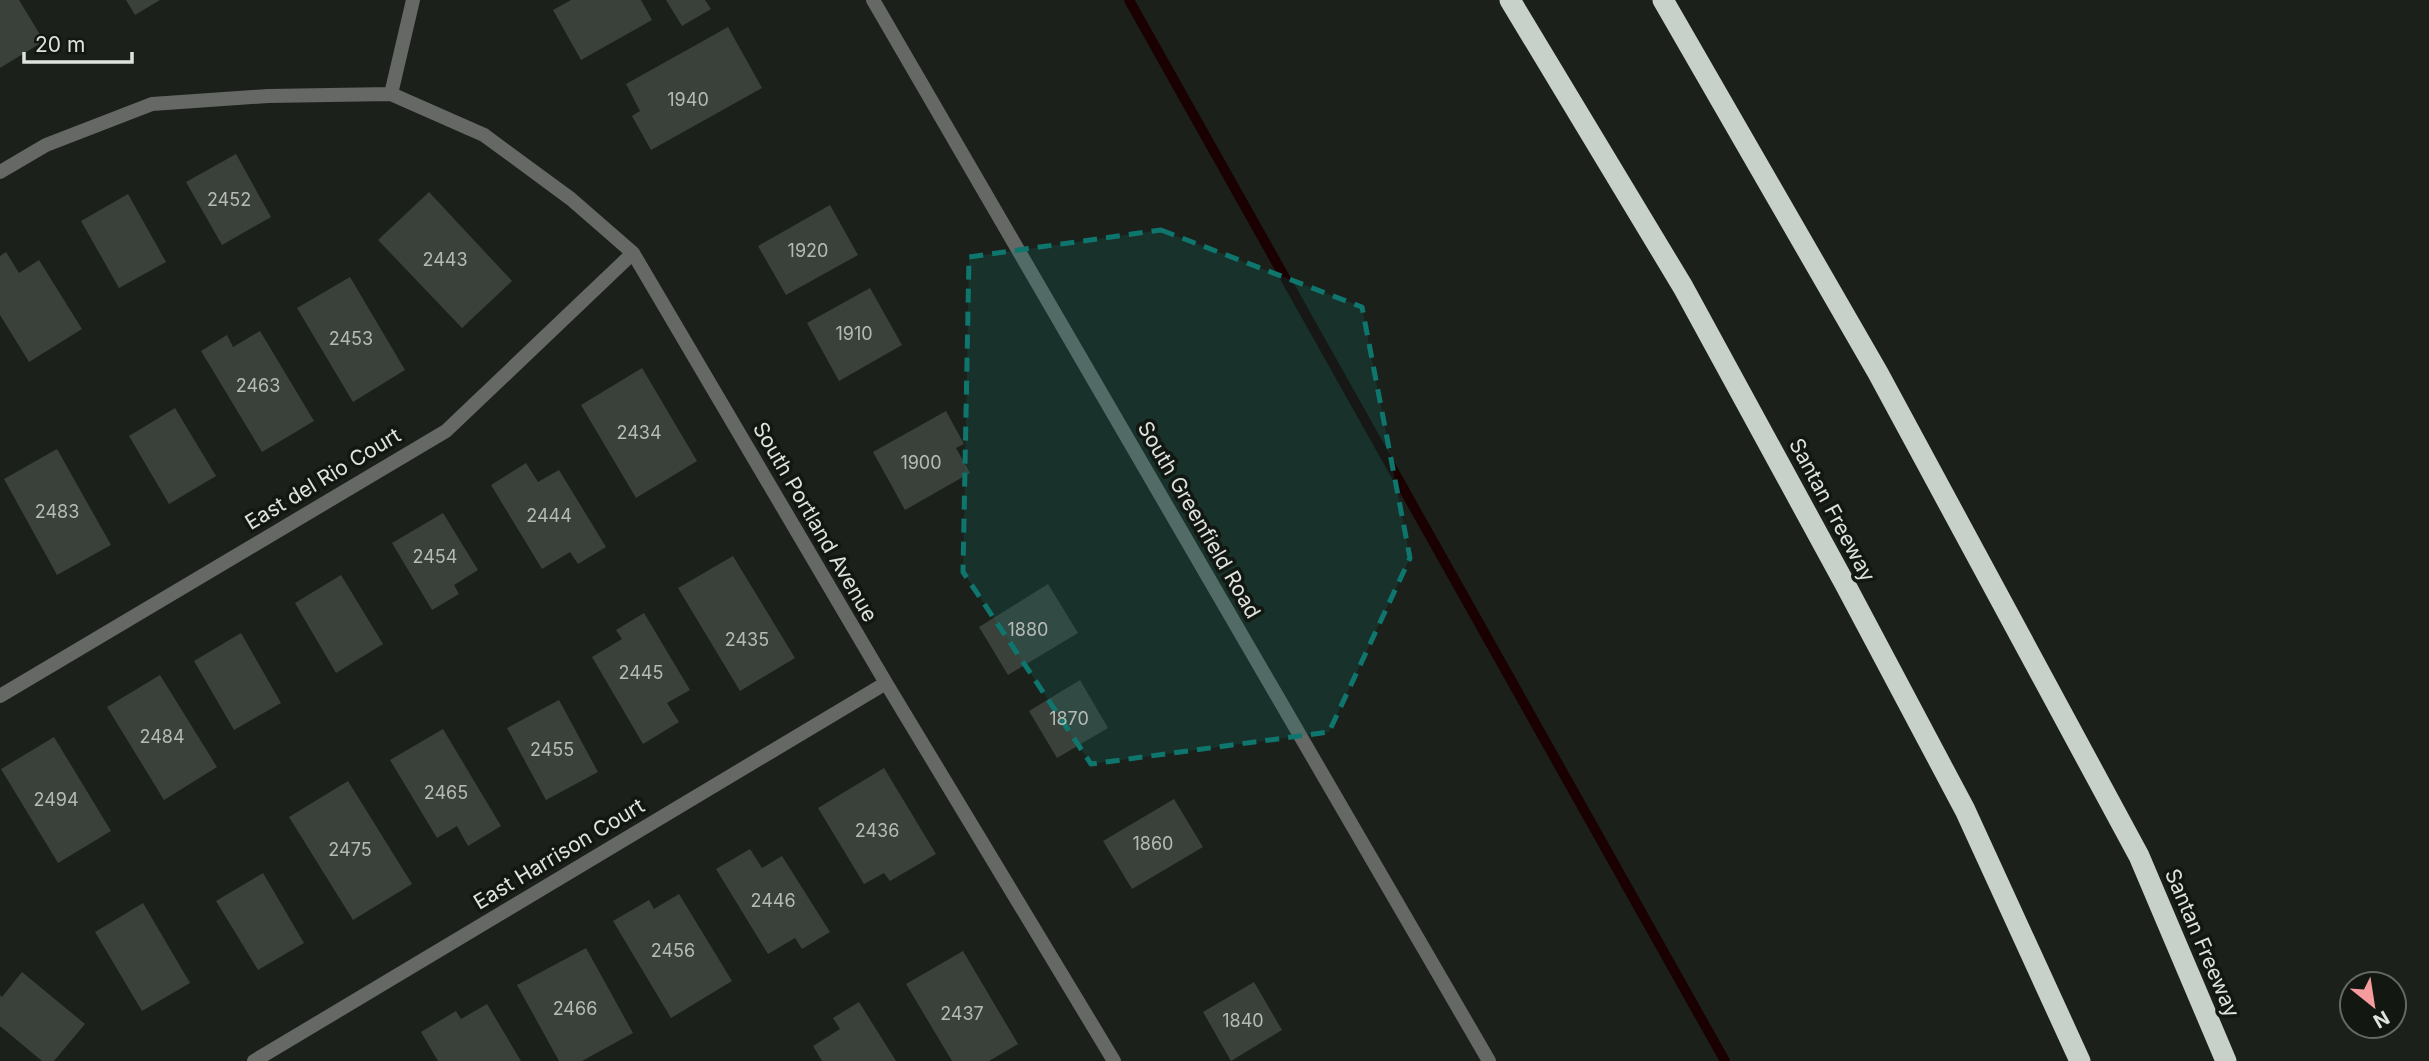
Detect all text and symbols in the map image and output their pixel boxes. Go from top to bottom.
scale bar [24,21,133,65]
text: 20 m [35,32,85,57]
house number: 1940 [667,89,709,110]
house number: 2452 [207,189,251,210]
house number: 1920 [788,240,828,261]
house number: 2443 [422,249,468,270]
house number: 1910 [835,323,873,344]
house number: 2453 [329,328,373,349]
house number: 2463 [236,375,280,396]
street label: South Portland Avenue [748,417,883,626]
street label: South Greenfield Road [1133,417,1266,623]
street label: East del Rio Court [240,422,405,535]
house number: 2434 [616,422,662,443]
street label: Santan Freeway [1784,434,1881,586]
house number: 1900 [900,452,942,473]
house number: 2483 [35,501,79,522]
house number: 2444 [526,505,572,526]
house number: 2454 [413,546,457,567]
house number: 1880 [1008,619,1048,640]
house number: 2435 [725,629,769,650]
house number: 2445 [619,662,663,683]
house number: 1870 [1049,708,1089,729]
house number: 2484 [139,726,185,747]
house number: 2455 [530,739,574,760]
house number: 2465 [424,782,468,803]
house number: 2494 [33,789,79,810]
street label: East Harrison Court [469,793,649,914]
house number: 2436 [855,820,899,841]
house number: 1860 [1133,833,1173,854]
house number: 2475 [328,839,372,860]
street label: Santan Freeway [2160,865,2245,1021]
house number: 2446 [750,890,796,911]
house number: 2456 [651,940,695,961]
north arrow [2338,970,2408,1040]
house number: 2466 [553,998,597,1019]
house number: 2437 [940,1003,984,1024]
text: N [2369,1006,2393,1033]
house number: 1840 [1222,1010,1264,1031]

